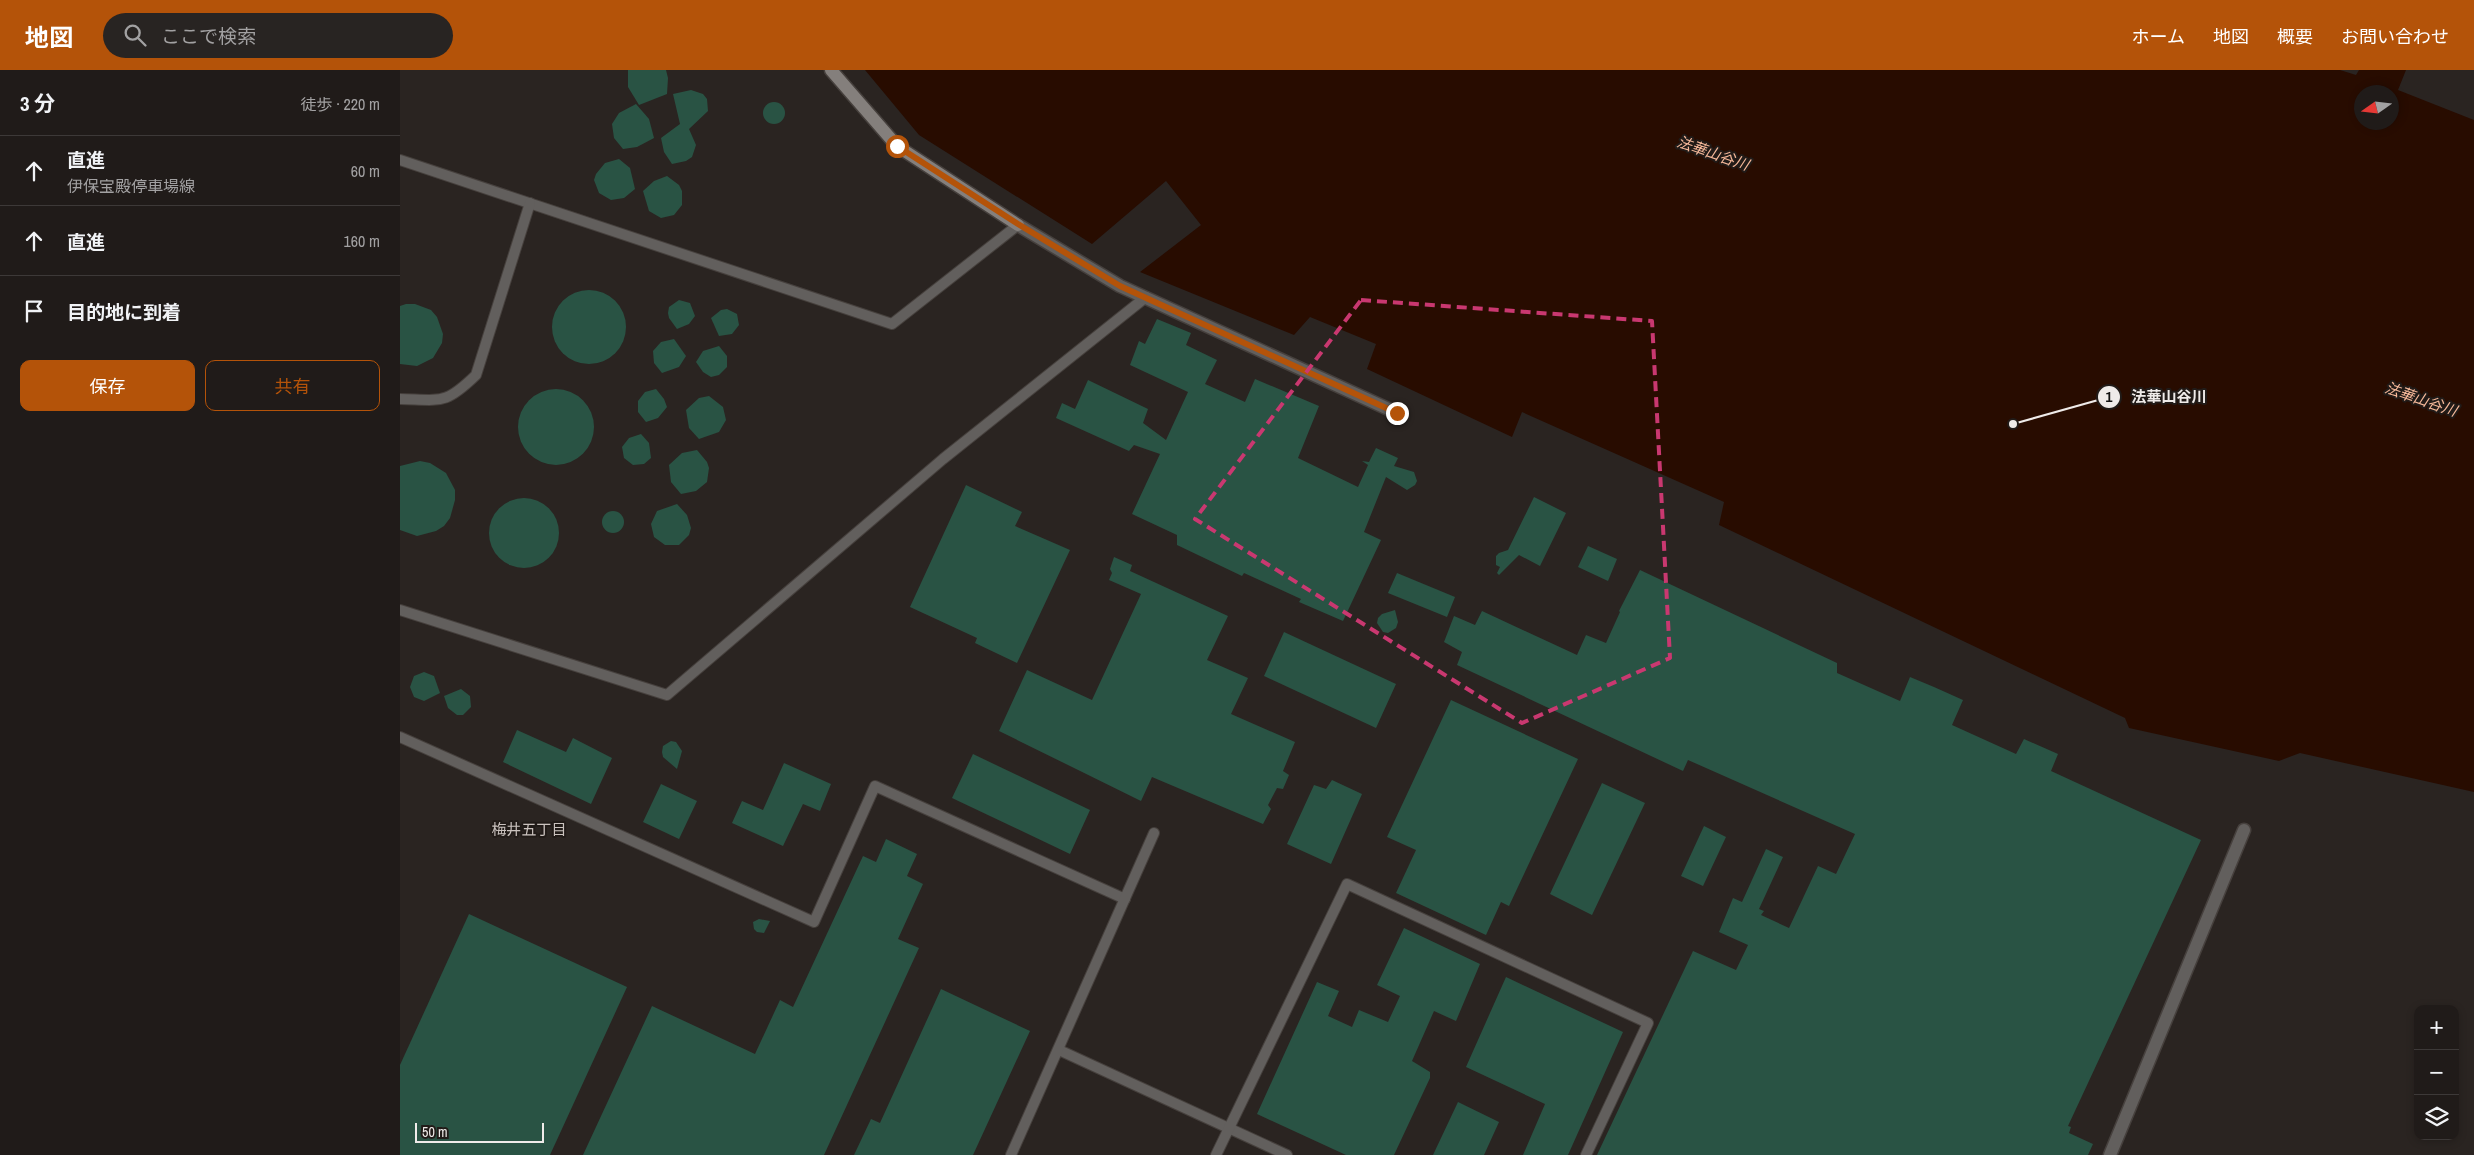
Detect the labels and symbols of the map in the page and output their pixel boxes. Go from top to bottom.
north arrow [2354,85,2399,130]
water label: 法華山谷川 [1674,131,1754,176]
route start [886,135,909,158]
water label: 法華山谷川 [2382,377,2462,422]
callout: 法華山谷川 [2096,382,2216,412]
text: 1 [2106,386,2113,407]
text: 法華山谷川 [2131,386,2207,407]
route end [1386,402,1409,425]
district label: 梅井五丁目 [491,819,567,840]
scale bar [415,1120,544,1143]

